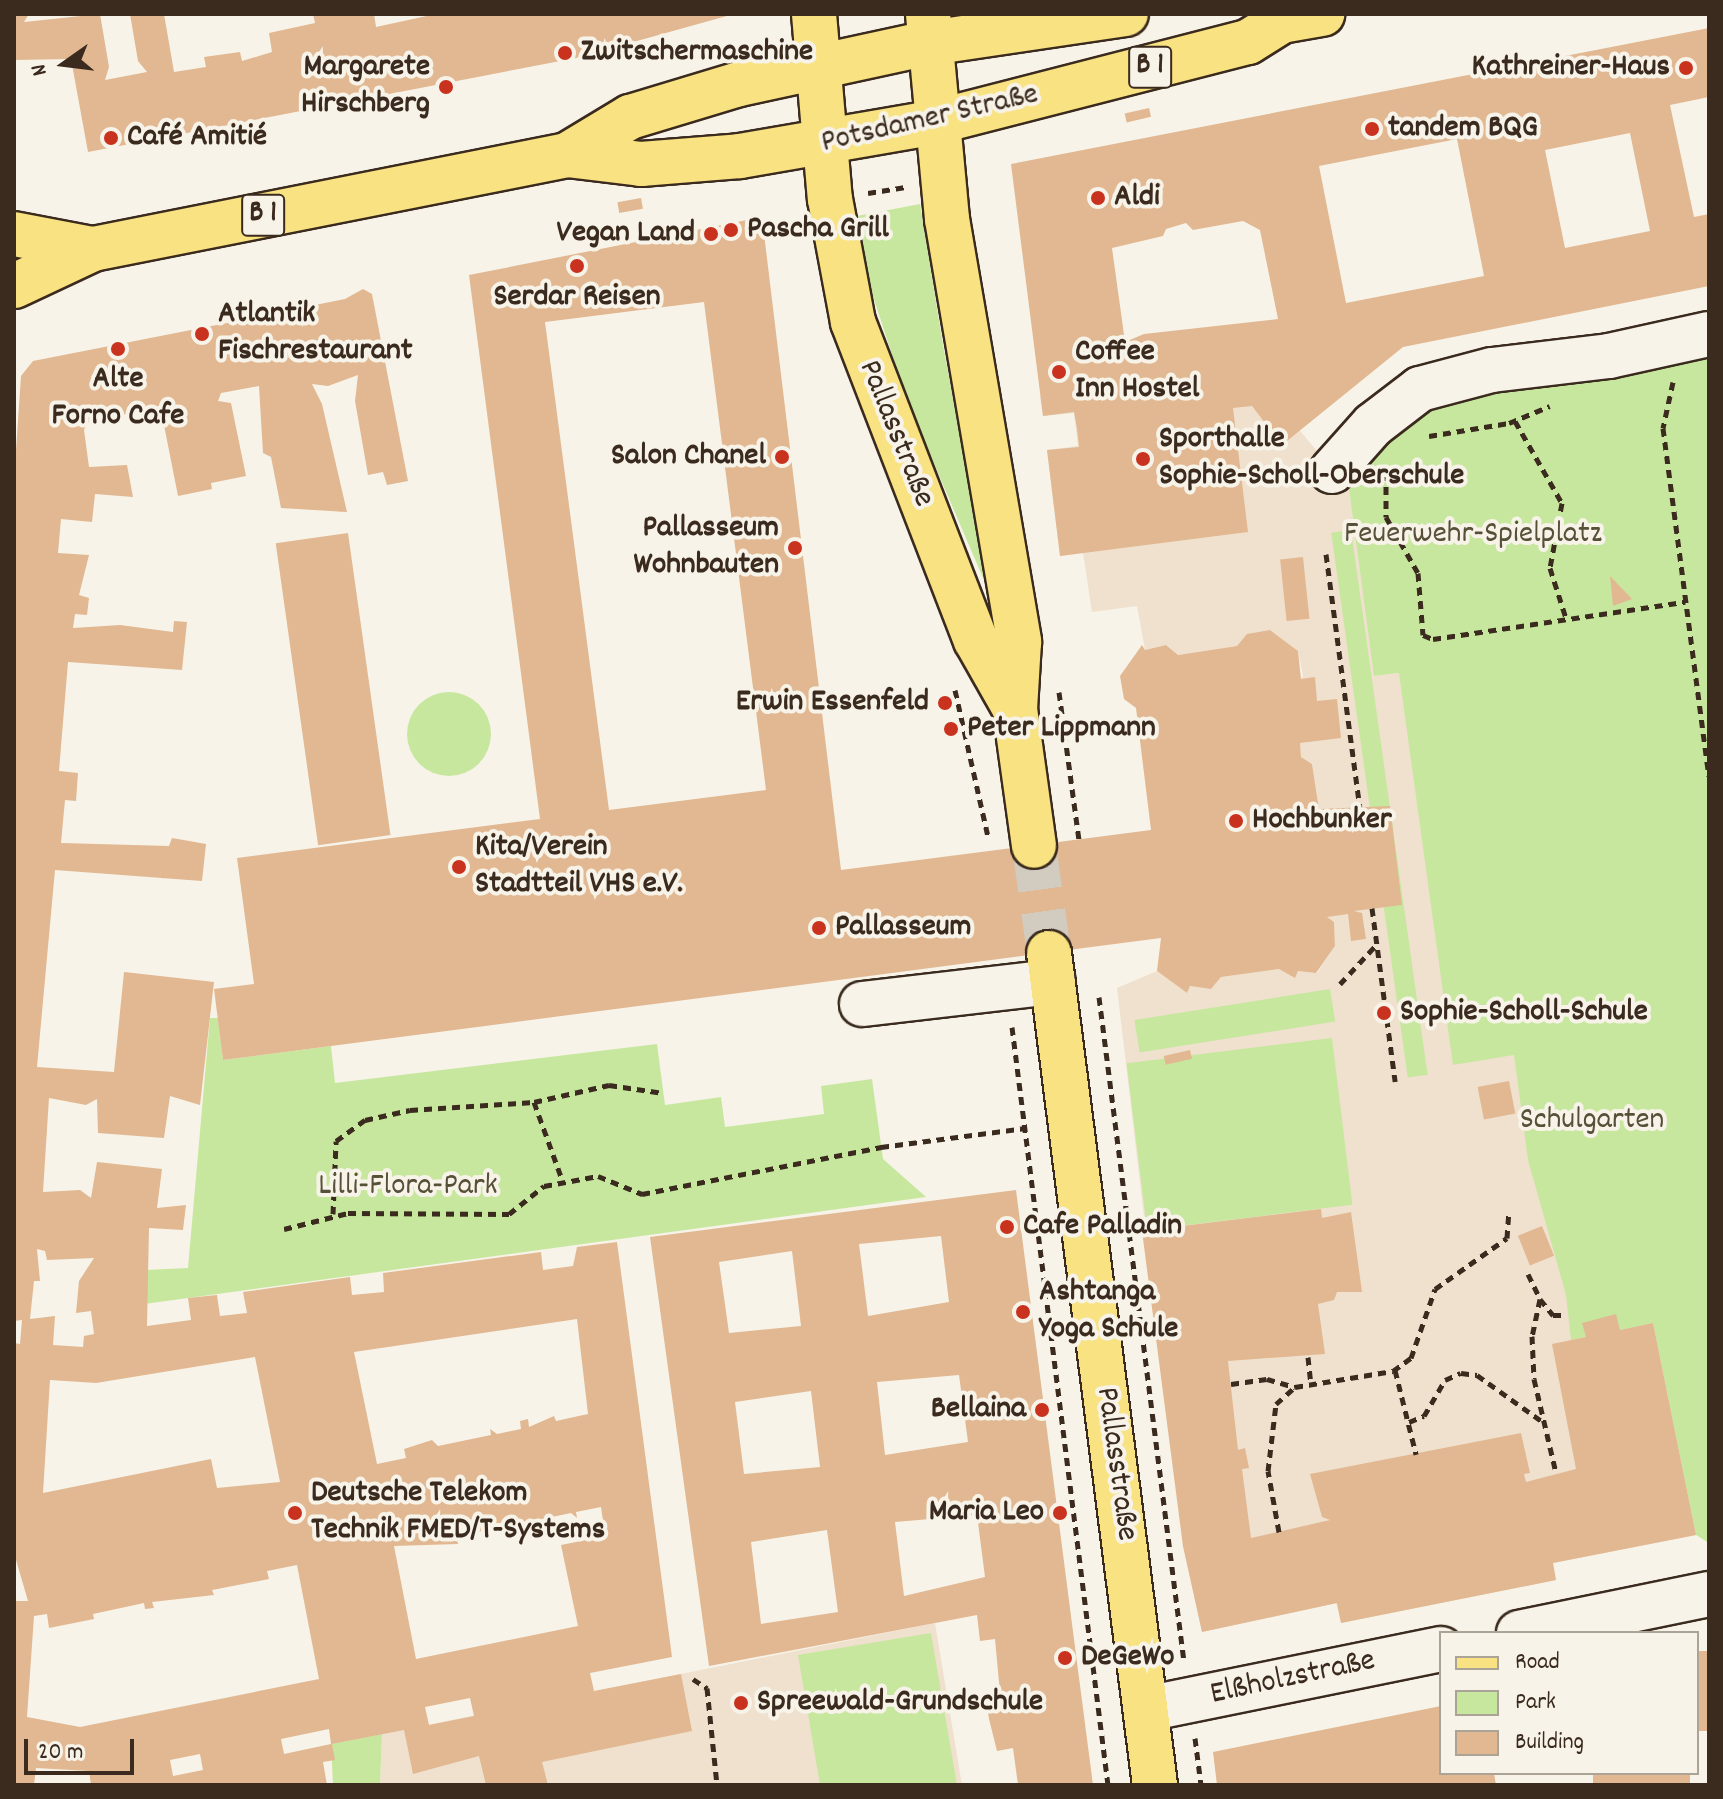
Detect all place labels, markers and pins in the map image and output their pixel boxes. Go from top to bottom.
place label: Zwitschermaschine [581,34,813,72]
marker: Zwitschermaschine [556,44,574,62]
place label: Kathreiner-Haus [1472,49,1670,87]
place label: Margarete Hirschberg [301,50,430,125]
marker: Kathreiner-Haus [1677,59,1695,77]
marker: Margarete Hirschberg [437,78,455,96]
place label: tandem BQG [1388,110,1538,148]
place label: Café Amitié [127,119,267,157]
marker: tandem BQG [1363,120,1381,138]
marker: Café Amitié [102,129,120,147]
place label: Aldi [1114,179,1160,217]
marker: Aldi [1089,189,1107,207]
place label: Pascha Grill [747,211,889,249]
place label: Vegan Land [557,215,695,253]
marker: Pascha Grill [722,221,740,239]
marker: Vegan Land [702,225,720,243]
marker: Serdar Reisen [568,257,586,275]
place label: Serdar Reisen [493,279,661,317]
place label: Atlantik Fischrestaurant [218,297,413,372]
marker: Atlantik Fischrestaurant [193,325,211,343]
place label: Coffee Inn Hostel [1075,335,1199,410]
marker: Alte Forno Cafe [109,340,127,358]
place label: Alte Forno Cafe [52,362,184,437]
marker: Coffee Inn Hostel [1050,363,1068,381]
place label: Sporthalle Sophie-Scholl-Oberschule [1159,422,1464,497]
place label: Salon Chanel [611,438,766,476]
marker: Salon Chanel [773,448,791,466]
marker: Sporthalle Sophie-Scholl-Oberschule [1134,450,1152,468]
place label: Pallasseum Wohnbauten [634,511,779,586]
marker: Pallasseum Wohnbauten [786,539,804,557]
place label: Erwin Essenfeld [736,684,929,722]
marker: Erwin Essenfeld [936,694,954,712]
place label: Peter Lippmann [967,710,1156,748]
marker: Peter Lippmann [942,720,960,738]
place label: Hochbunker [1252,802,1392,840]
marker: Hochbunker [1227,812,1245,830]
place label: Kita/Verein Stadtteil VHS e.V. [475,830,683,905]
marker: Kita/Verein Stadtteil VHS e.V. [450,858,468,876]
place label: Pallasseum [835,909,972,947]
marker: Pallasseum [810,919,828,937]
place label: Sophie-Scholl-Schule [1400,994,1648,1032]
marker: Sophie-Scholl-Schule [1375,1004,1393,1022]
place label: Cafe Palladin [1023,1208,1182,1246]
marker: Cafe Palladin [998,1218,1016,1236]
place label: Ashtanga Yoga Schule [1039,1275,1178,1350]
marker: Ashtanga Yoga Schule [1014,1303,1032,1321]
place label: Bellaina [931,1391,1026,1429]
marker: Bellaina [1033,1401,1051,1419]
place label: Deutsche Telekom Technik FMED/T-Systems [311,1476,605,1551]
place label: Maria Leo [929,1494,1044,1532]
marker: Deutsche Telekom Technik FMED/T-Systems [286,1504,304,1522]
marker: Maria Leo [1051,1504,1069,1522]
place label: DeGeWo [1081,1639,1174,1677]
marker: DeGeWo [1056,1649,1074,1667]
place label: Spreewald-Grundschule [757,1684,1043,1722]
marker: Spreewald-Grundschule [732,1694,750,1712]

